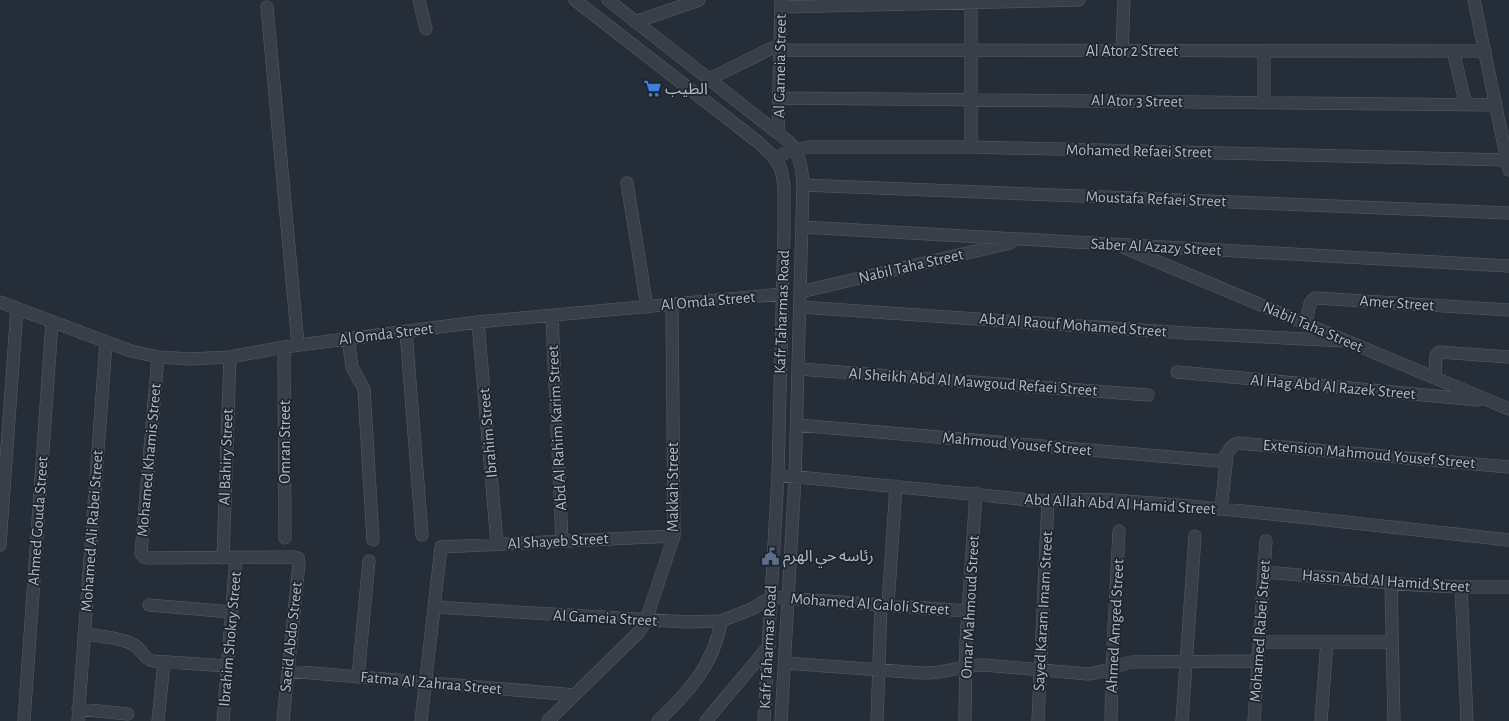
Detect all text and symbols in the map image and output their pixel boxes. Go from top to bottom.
street label: Al Gameia Street [771,14,789,118]
street label: Al Ator 2 Street [1086,43,1178,59]
supermarket icon: الطيب [642,79,662,99]
place label: الطيب [665,81,708,97]
street label: Al Ator 3 Street [1091,92,1183,110]
street label: Mohamed Refaei Street [1066,142,1212,160]
street label: Moustafa Refaei Street [1085,189,1227,209]
street label: Saber Al Azazy Street [1090,236,1222,259]
street label: Nabil Taha Street [857,246,965,286]
street label: Kafr Taharmas Road [772,250,792,374]
street label: Al Omda Street [660,289,756,313]
street label: Amer Street [1359,292,1435,314]
street label: Nabil Taha Street [1261,299,1365,355]
street label: Abd Al Raouf Mohamed Street [979,310,1167,340]
street label: Al Omda Street [338,320,434,348]
street label: Abd Al Rahim Karim Street [545,345,569,511]
street label: Al Sheikh Abd Al Mawgoud Refaei Street [848,365,1098,399]
street label: Al Hag Abd Al Razek Street [1250,372,1416,402]
street label: Mohamed Khamis Street [134,383,164,537]
street label: Ibrahim Street [476,387,500,479]
street label: Omran Street [277,400,293,484]
street label: Al Bahiry Street [216,408,237,506]
street label: Mahmoud Yousef Street [942,430,1092,458]
street label: Extension Mahmoud Yousef Street [1262,437,1476,471]
street label: Makkah Street [665,442,681,532]
street label: Mohamed Ali Rabei Street [78,450,106,612]
street label: Ahmed Gouda Street [25,456,51,586]
street label: Abd Allah Abd Al Hamid Street [1024,491,1216,517]
street label: Al Shayeb Street [507,530,609,553]
street label: Sayed Karam Imam Street [1031,531,1056,691]
street label: Omar Mahmoud Street [958,535,982,679]
public building icon: رئاسه حي الهرم [760,546,780,566]
place label: رئاسه حي الهرم [783,548,874,568]
street label: Ahmed Amged Street [1103,559,1127,693]
street label: Mohamed Rabei Street [1247,559,1273,703]
street label: Hassn Abd Al Hamid Street [1302,567,1470,595]
street label: Ibrahim Shokry Street [216,571,245,707]
street label: Saeid Abdo Street [277,581,305,693]
street label: Kafr Taharmas Road [757,585,779,709]
street label: Mohamed Al Galoli Street [790,590,950,618]
street label: Al Gameia Street [553,607,657,629]
street label: Fatma Al Zahraa Street [360,669,502,697]

